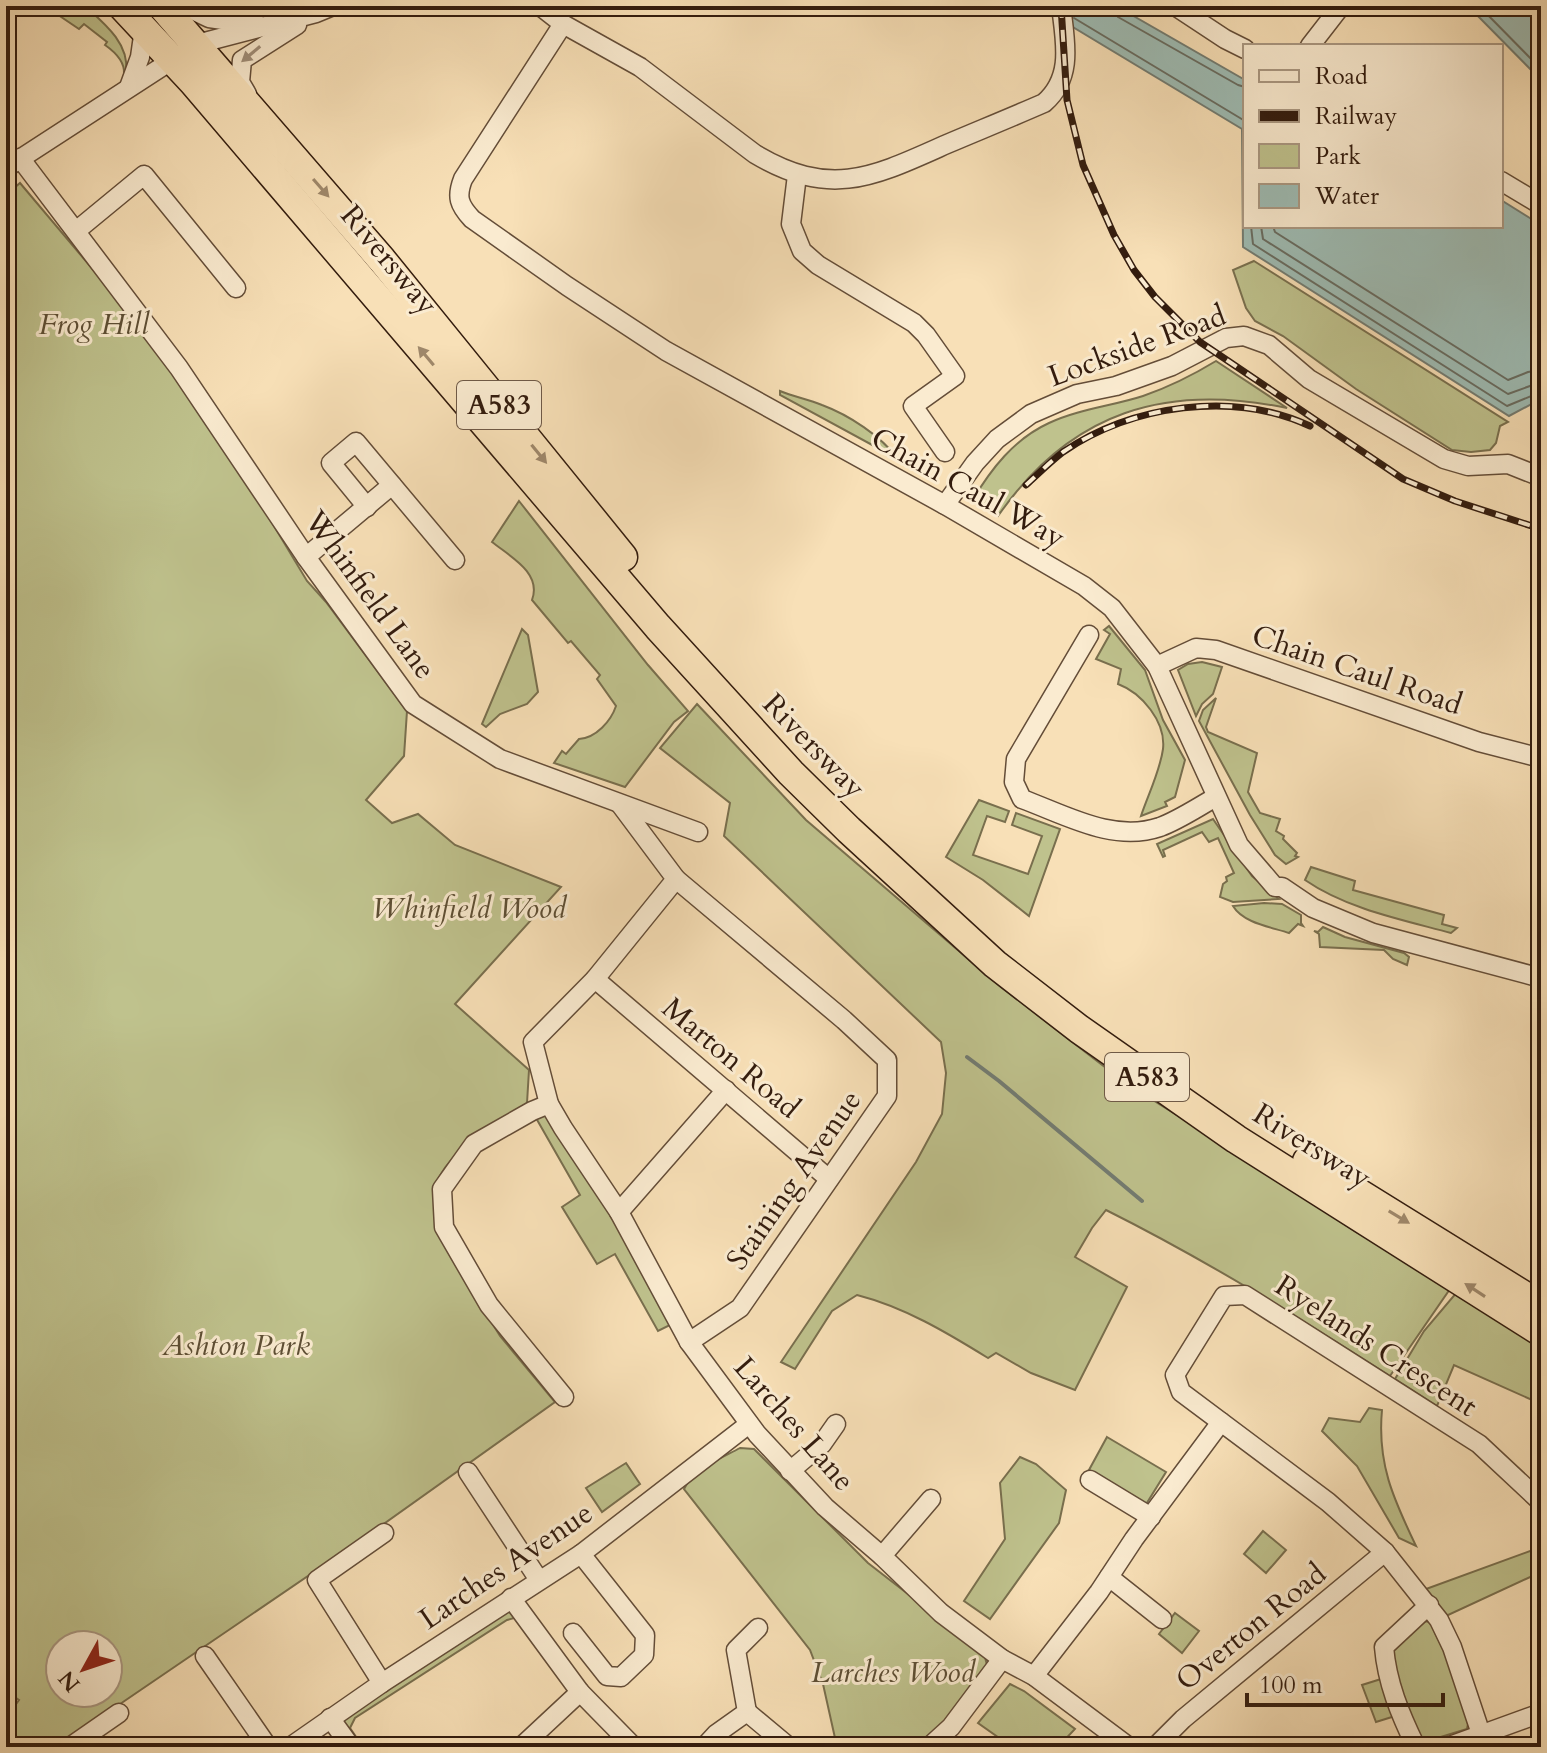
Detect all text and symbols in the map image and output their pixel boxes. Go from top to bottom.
legend [1243,44,1503,228]
one-way arrow [241,45,261,63]
text: Road [1315,60,1368,93]
text: Railway [1315,100,1397,133]
text: Park [1315,140,1361,173]
one-way arrow [311,179,329,198]
text: Water [1314,180,1379,213]
street label: Riversway [331,196,447,324]
street label: Lockside Road [1043,295,1232,397]
park label: Frog Hill [39,304,150,345]
one-way arrow [418,346,435,366]
road number: A583 [457,381,541,429]
street label: Chain Caul Way [864,418,1072,558]
one-way arrow [530,444,547,464]
street label: Whinfield Lane [294,502,445,688]
street label: Chain Caul Road [1246,615,1468,725]
street label: Riversway [753,684,875,808]
park label: Whinfield Wood [372,888,568,929]
street label: Marton Road [653,988,809,1128]
road number: A583 [1105,1053,1189,1101]
street label: Staining Avenue [717,1082,871,1278]
street label: Riversway [1245,1094,1379,1198]
one-way arrow [1388,1209,1410,1223]
street label: Ryelands Crescent [1267,1265,1485,1427]
one-way arrow [1465,1283,1486,1298]
park label: Ashton Park [161,1325,310,1366]
street label: Larches Lane [724,1348,864,1500]
street label: Larches Avenue [411,1493,601,1639]
street label: Overton Road [1167,1554,1335,1700]
north arrow [44,1629,124,1709]
park label: Larches Wood [811,1652,977,1693]
scale bar [1247,1657,1443,1707]
text: N [52,1664,87,1698]
text: 100 m [1259,1669,1323,1702]

